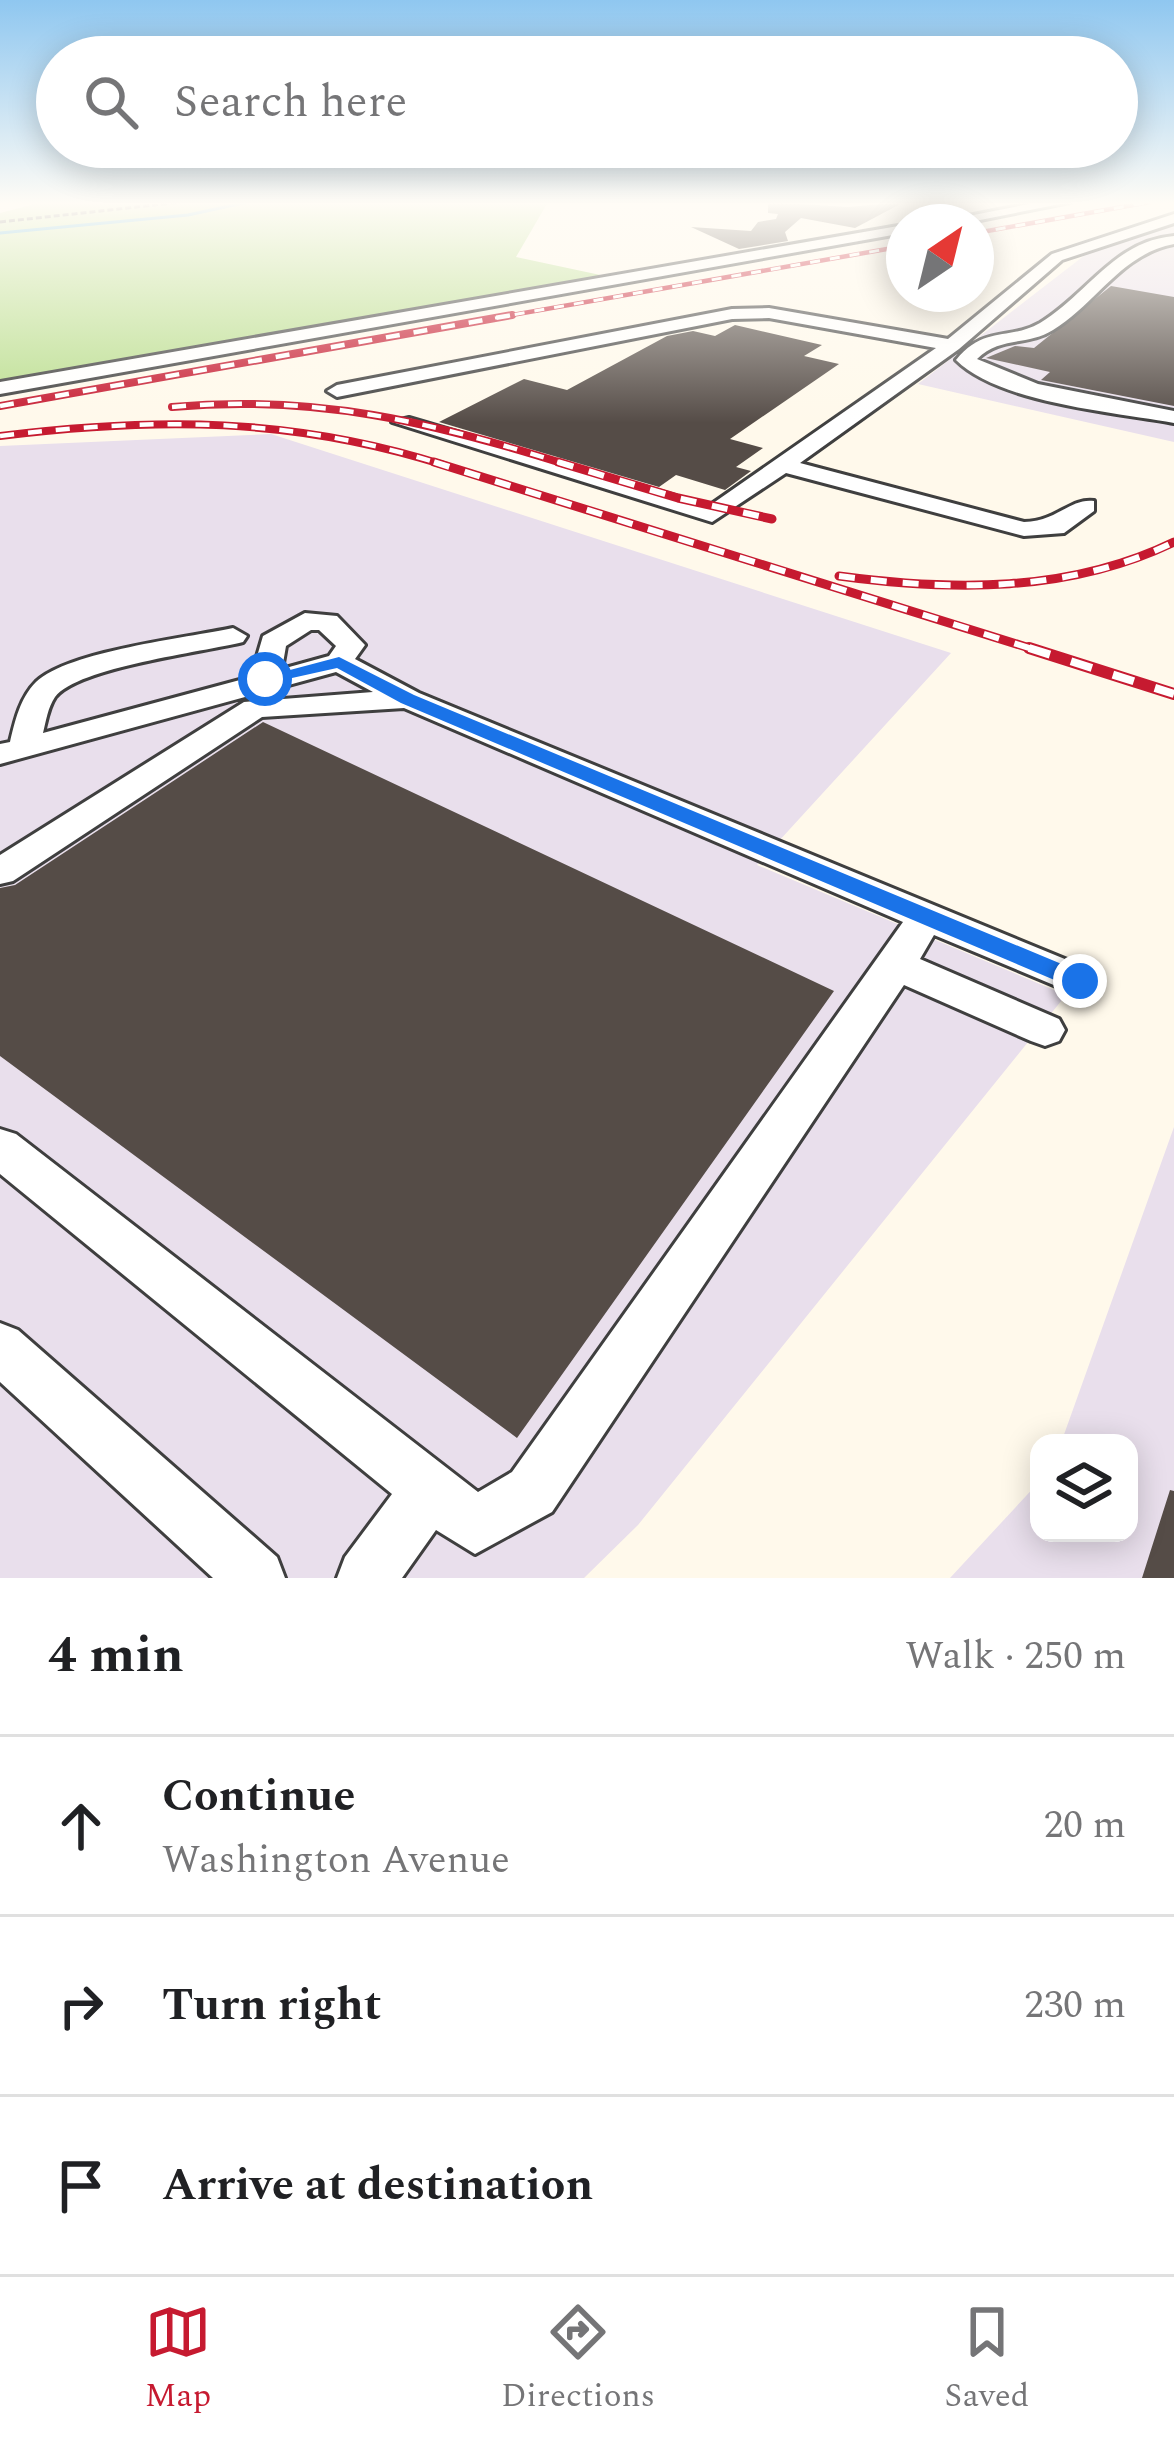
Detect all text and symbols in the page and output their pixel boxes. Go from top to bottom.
search box [36,36,1138,168]
text: Search here [174,68,407,137]
icon: search [78,69,144,135]
north arrow [886,204,994,312]
route start [238,652,292,706]
route end [1053,954,1107,1008]
map controls [1030,1434,1138,1542]
button: layers [1030,1434,1138,1542]
text: 4 min [48,1617,184,1695]
text: Walk · 250 m [905,1627,1126,1686]
text: Continue [162,1762,355,1831]
icon: ahead [48,1793,114,1859]
text: 20 m [1044,1796,1126,1855]
text: Washington Avenue [162,1831,510,1890]
text: Turn right [162,1971,381,2040]
icon: right [48,1973,114,2039]
text: 230 m [1024,1976,1126,2035]
text: Arrive at destination [162,2151,593,2220]
icon: arrive [48,2153,114,2219]
tab: Map [145,2299,211,2421]
tab: Directions [501,2299,655,2421]
tab: Saved [945,2299,1029,2421]

